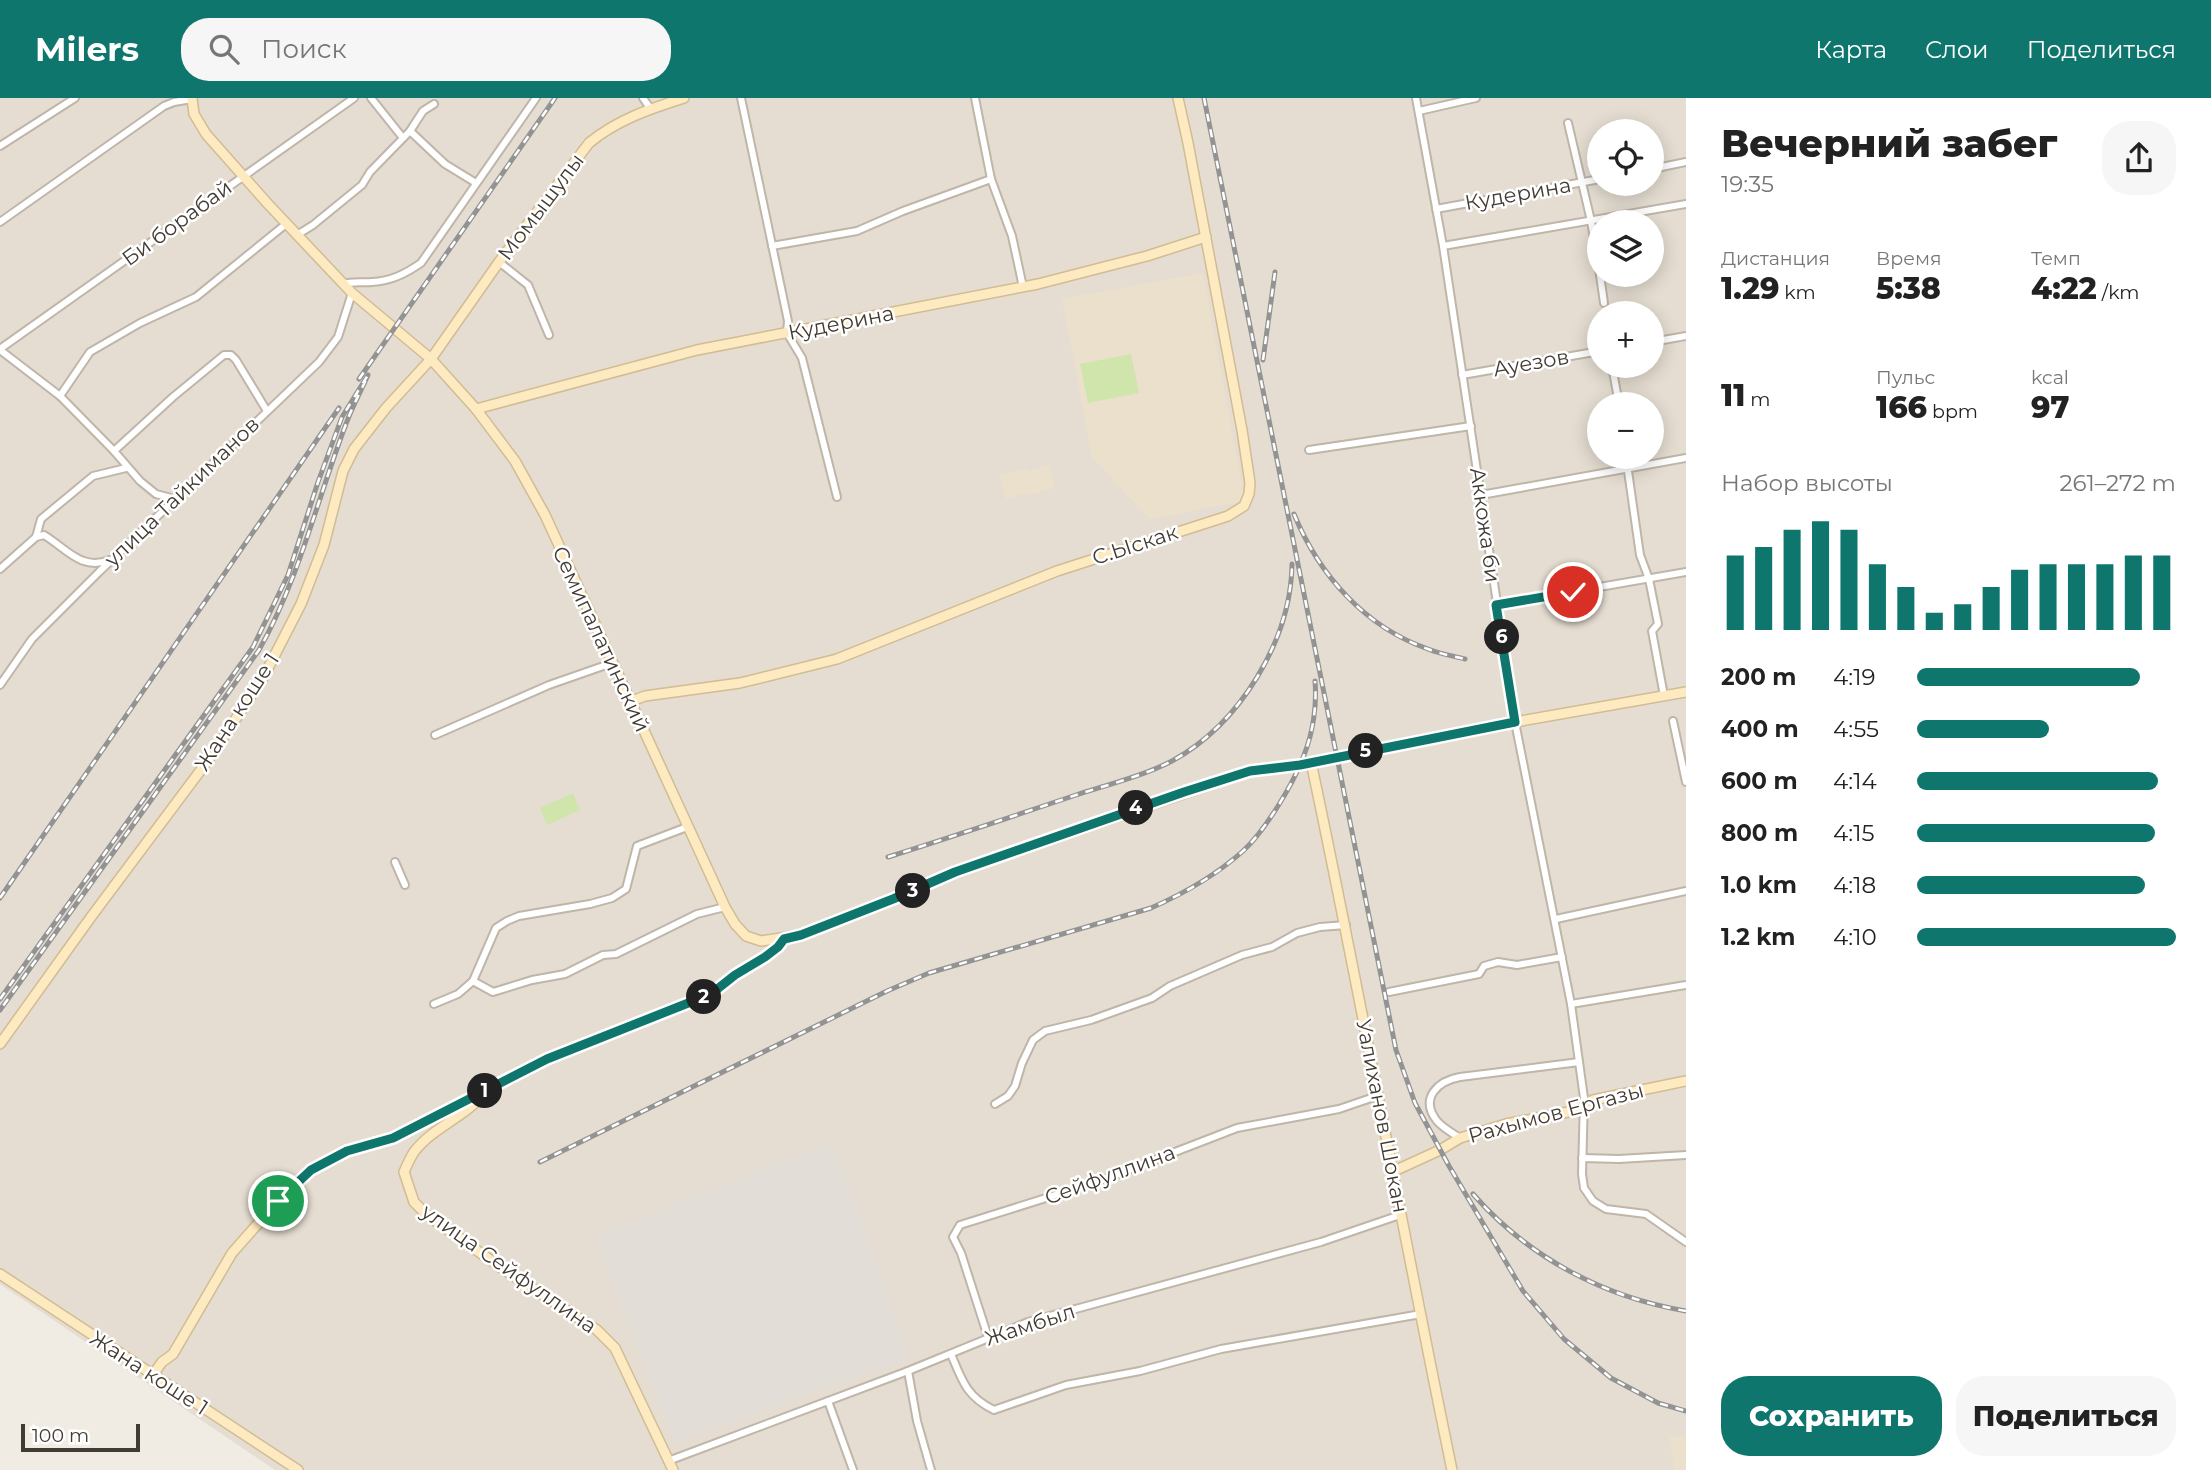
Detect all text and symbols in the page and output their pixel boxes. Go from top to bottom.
search box [181,18,671,81]
text: Milers [35,29,139,69]
icon: search [205,30,243,68]
text: Поиск [261,33,347,65]
text: Карта [1815,35,1887,64]
text: Слои [1925,35,1989,64]
text: Поделиться [2027,35,2176,64]
map controls [1587,119,1664,469]
button: locate [1587,119,1664,196]
text: Вечерний забег [1721,120,2058,167]
button: share [2102,121,2176,195]
street label: Момышулы [492,148,589,265]
text: 19:35 [1721,170,1774,198]
street label: Кудерина [1463,172,1573,215]
street label: Би борабай [117,174,236,271]
button: layers [1587,210,1664,287]
text: Дистанция [1721,247,1830,270]
text: Время [1876,247,1942,270]
text: Темп [2031,247,2081,270]
text: 1.29 [1721,270,1779,307]
text: 5:38 [1876,270,1941,307]
text: 4:22 [2031,270,2097,307]
text: km [1779,281,1816,304]
text: /km [2097,281,2140,304]
street label: Кудерина [786,300,896,345]
button: + [1587,301,1664,378]
street label: Ауезов [1491,344,1571,381]
text: Пульс [1876,366,1935,389]
text: kcal [2031,366,2069,389]
text: 11 [1721,377,1745,414]
text: m [1745,388,1770,411]
text: 166 [1876,389,1927,426]
text: 97 [2031,389,2069,426]
button: − [1587,392,1664,469]
text: bpm [1927,400,1978,423]
street label: улица Тайкиманов [98,411,264,573]
street label: Аккожа би [1465,466,1506,584]
text: Набор высоты [1721,469,1893,497]
text: 261–272 m [2059,469,2176,497]
street label: С.Ыскак [1089,519,1181,570]
street label: Семипалатинский [547,542,655,736]
pin [1543,562,1603,622]
icon: check [1554,573,1592,611]
pin: 6 [1484,620,1520,654]
text: 6 [1495,625,1508,648]
street label: Жана коше 1 [189,648,284,775]
text: 200 m [1721,663,1796,691]
text: 4:19 [1833,663,1876,691]
text: 400 m [1721,715,1799,743]
text: 4:55 [1833,715,1879,743]
pin: 5 [1348,734,1384,768]
text: 5 [1360,739,1371,762]
text: 600 m [1721,767,1798,795]
text: 4:14 [1833,767,1877,795]
pin: 4 [1118,790,1154,826]
text: 4 [1129,796,1142,819]
text: 800 m [1721,819,1798,847]
text: 4:15 [1833,819,1875,847]
text: 1.0 km [1721,871,1797,899]
text: 4:18 [1833,871,1876,899]
pin: 3 [895,874,930,908]
text: 3 [907,879,918,902]
text: 1.2 km [1721,923,1795,951]
text: 4:10 [1833,923,1877,951]
pin: 2 [686,979,722,1014]
text: 2 [698,985,709,1008]
street label: Уалиханов Шокан [1351,1017,1414,1215]
pin: 1 [468,1074,503,1108]
street label: Рахымов Ергазы [1465,1077,1646,1148]
text: 1 [481,1079,488,1102]
street label: Сейфуллина [1041,1139,1178,1210]
pin [248,1171,308,1231]
icon: arrive [259,1182,297,1220]
street label: улица Сейфуллина [416,1198,602,1338]
street label: Жамбыл [982,1298,1078,1351]
street label: Жана коше 1 [86,1325,213,1420]
button: Сохранить [1721,1376,1942,1456]
button: Поделиться [1956,1376,2176,1456]
scale bar [21,1421,140,1453]
text: 100 m [32,1424,89,1447]

